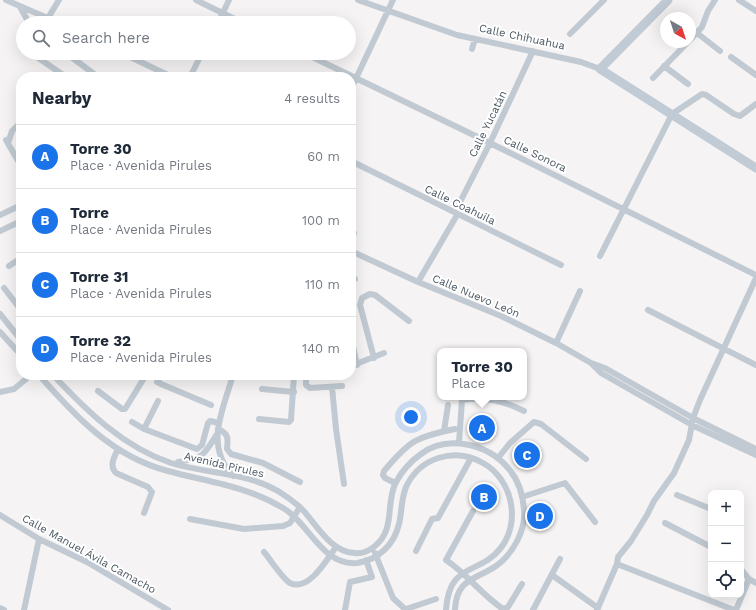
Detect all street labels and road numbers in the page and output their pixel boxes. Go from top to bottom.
street label: Calle Chihuahua [478,22,566,52]
street label: Calle Yucatán [466,89,510,159]
street label: Calle Sonora [501,133,569,175]
street label: Calle Coahuila [423,182,497,228]
street label: Calle Nuevo León [430,272,522,320]
street label: Avenida Pirules [183,449,265,481]
street label: Calle Manuel Ávila Camacho [20,511,159,596]

